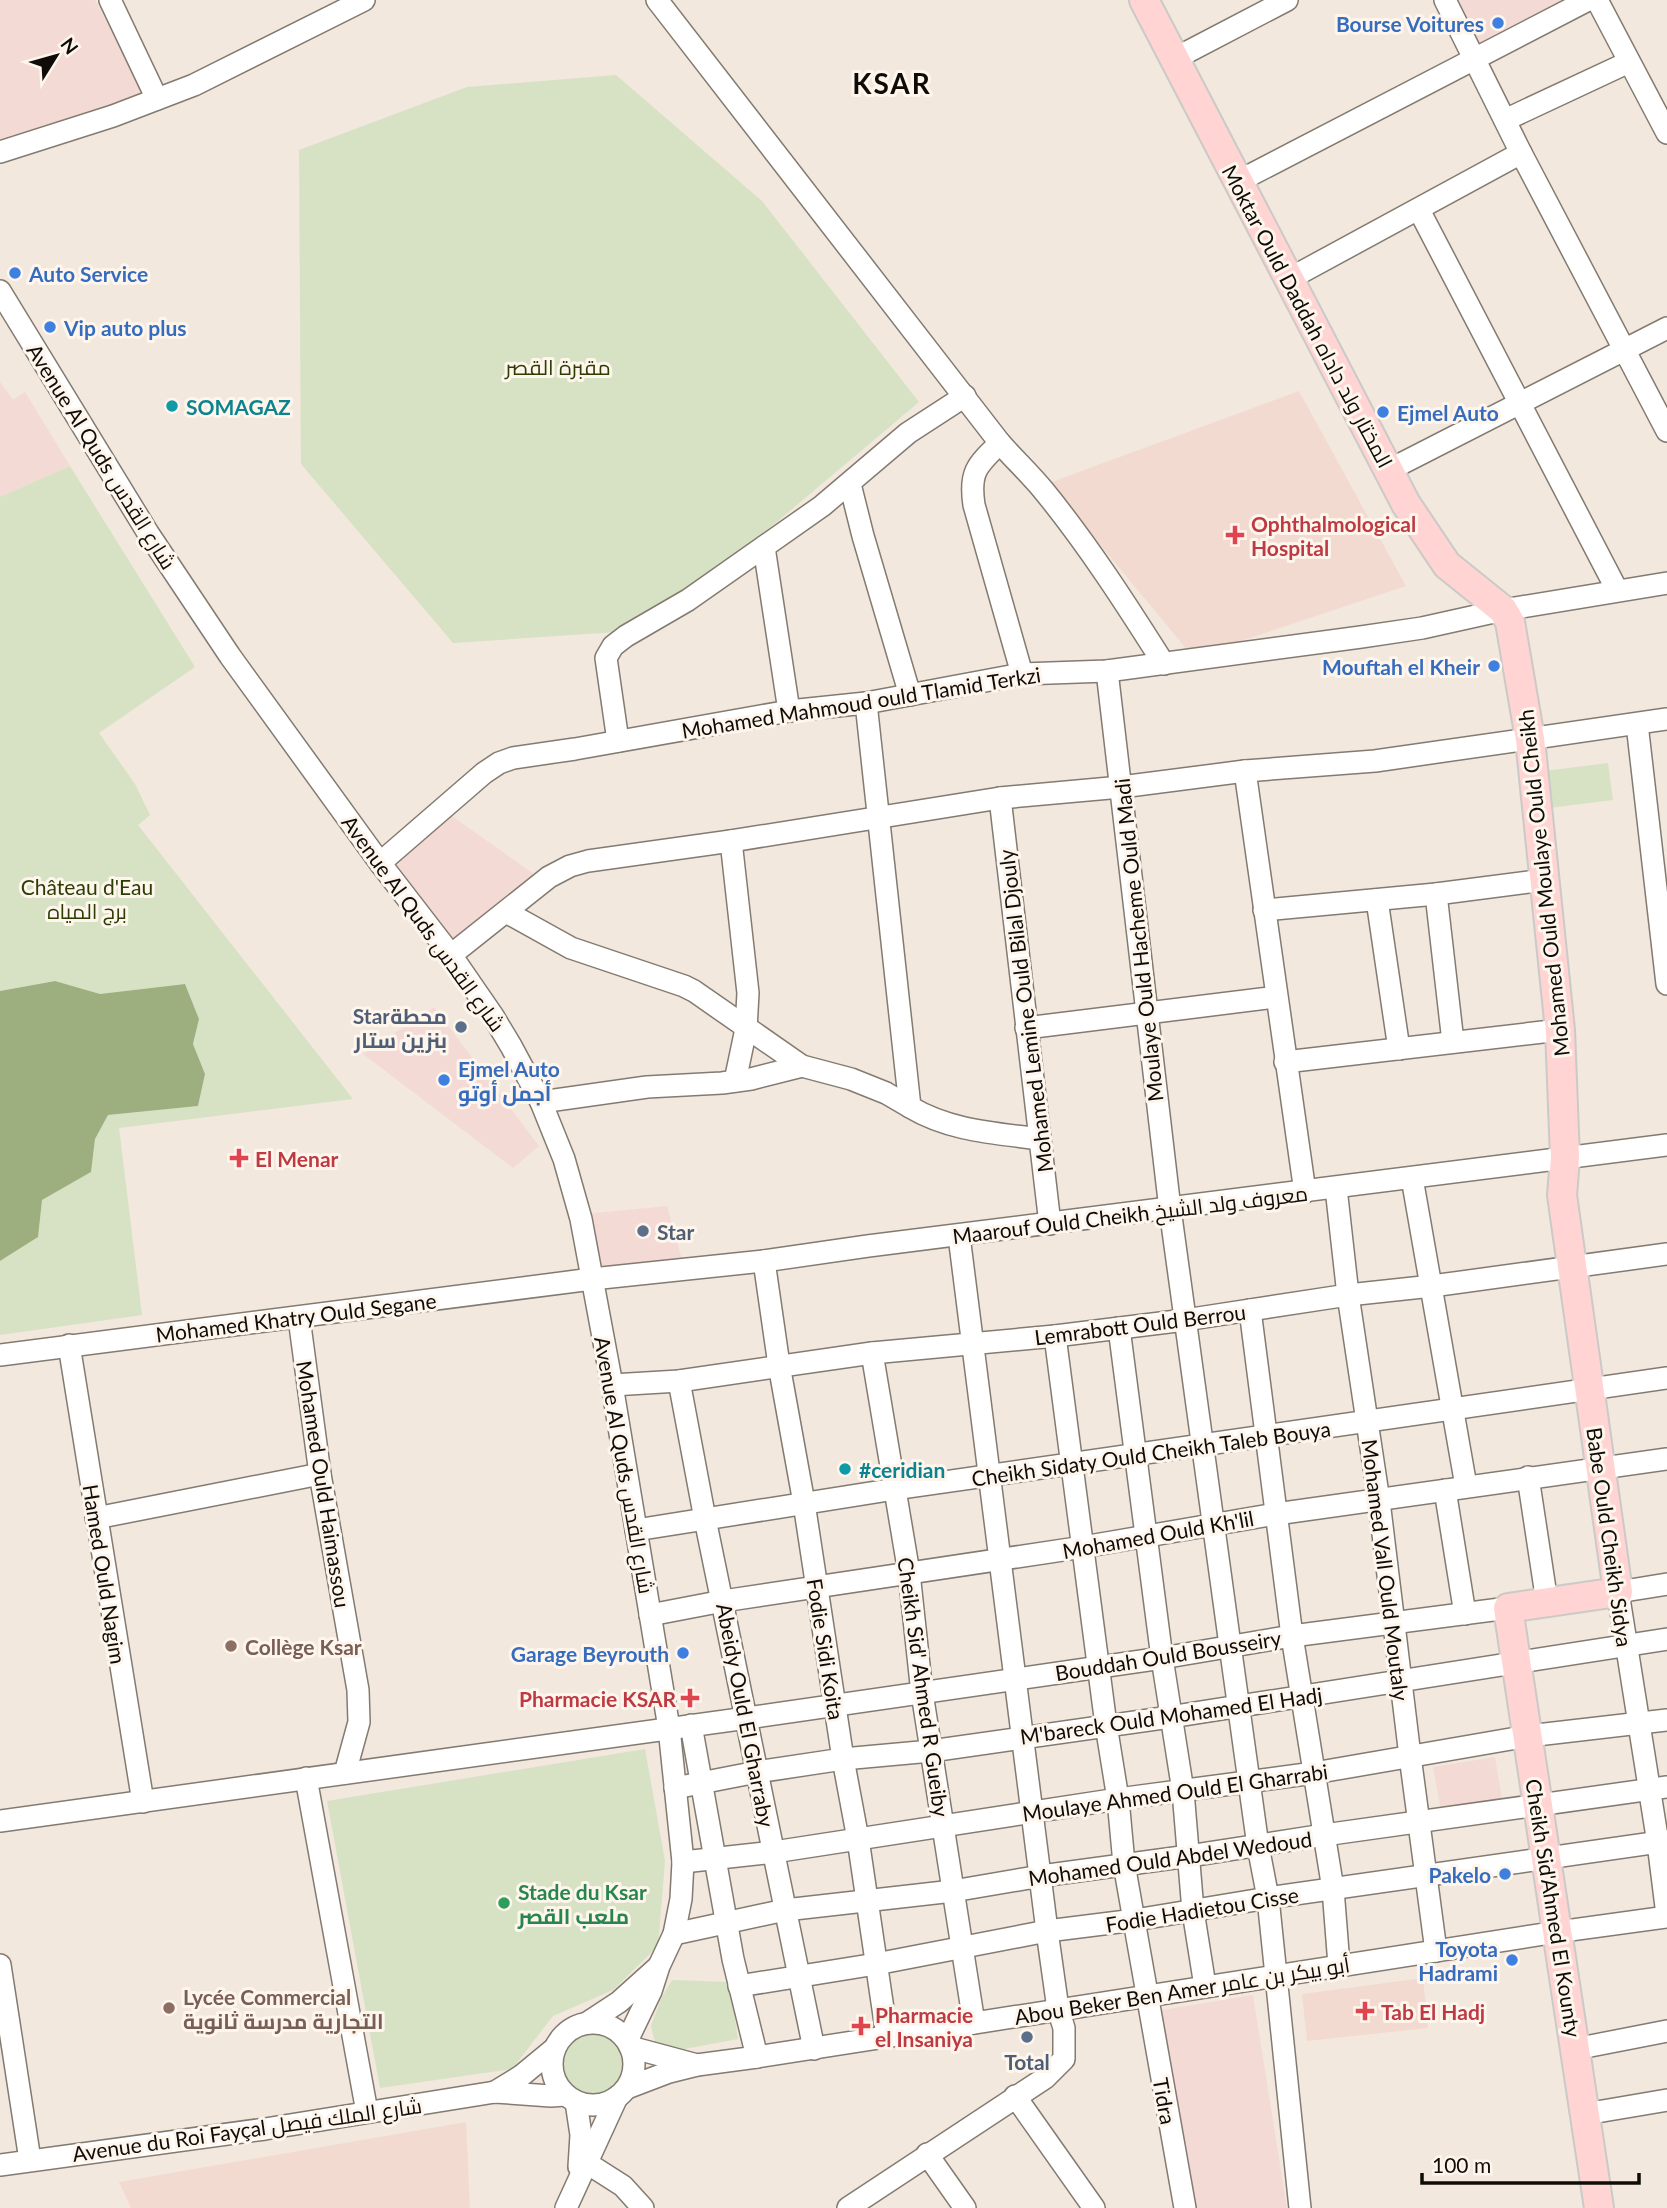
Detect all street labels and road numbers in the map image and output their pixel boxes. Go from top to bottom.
street label: Moktar Ould Daddah المختار ولد داداه [1216,160,1399,472]
street label: Avenue Al Quds شارع القدس [20,339,182,575]
street label: Mohamed Mahmoud ould Tlamid Terkzi [680,661,1042,743]
street label: Mohamed Ould Moulaye Ould Cheikh [1512,708,1574,1058]
street label: Moulaye Ould Hacheme Ould Madi [1109,777,1167,1103]
street label: Avenue Al Quds شارع القدس [335,810,511,1038]
street label: Mohamed Lemine Ould Bilal Djouly [993,848,1057,1174]
street label: Maarouf Ould Cheikh معروف ولد الشيخ [951,1180,1309,1251]
street label: Mohamed Khatry Ould Segane [154,1287,438,1347]
street label: Lemrabott Ould Berrou [1033,1299,1247,1349]
street label: Avenue Al Quds شارع القدس [587,1334,660,1596]
street label: Mohamed Ould Haimassou [292,1359,356,1609]
street label: Cheikh Sidaty Ould Cheikh Taleb Bouya [970,1415,1332,1491]
street label: Babe Ould Cheikh Sidya [1582,1426,1638,1648]
street label: Mohamed Vall Ould Moutaly [1358,1438,1414,1702]
street label: Hamed Ould Nagim [78,1482,132,1666]
street label: Mohamed Ould Kh'lil [1060,1505,1256,1563]
street label: Cheikh Sid' Ahmed R Gueiby [893,1556,955,1819]
street label: Fodie Sidi Koita [802,1577,850,1721]
street label: Abeidy Ould El Gharraby [712,1601,780,1829]
street label: Bouddah Ould Bousseiry [1053,1625,1283,1685]
street label: M'bareck Ould Mohamed El Hadj [1018,1681,1324,1749]
street label: Moulaye Ahmed Ould El Gharrabi [1021,1758,1329,1826]
street label: Cheikh Sid'Ahmed El Kounty [1521,1777,1587,2039]
street label: Mohamed Ould Abdel Wedoud [1027,1826,1313,1890]
street label: Fodie Hadietou Cisse [1104,1881,1300,1937]
street label: Abou Beker Ben Amer أبو بيكر بن عامر [1012,1951,1352,2031]
street label: Tidra [1149,2076,1181,2126]
street label: Avenue du Roi Fayçal شارع الملك فيصل [71,2092,424,2169]

